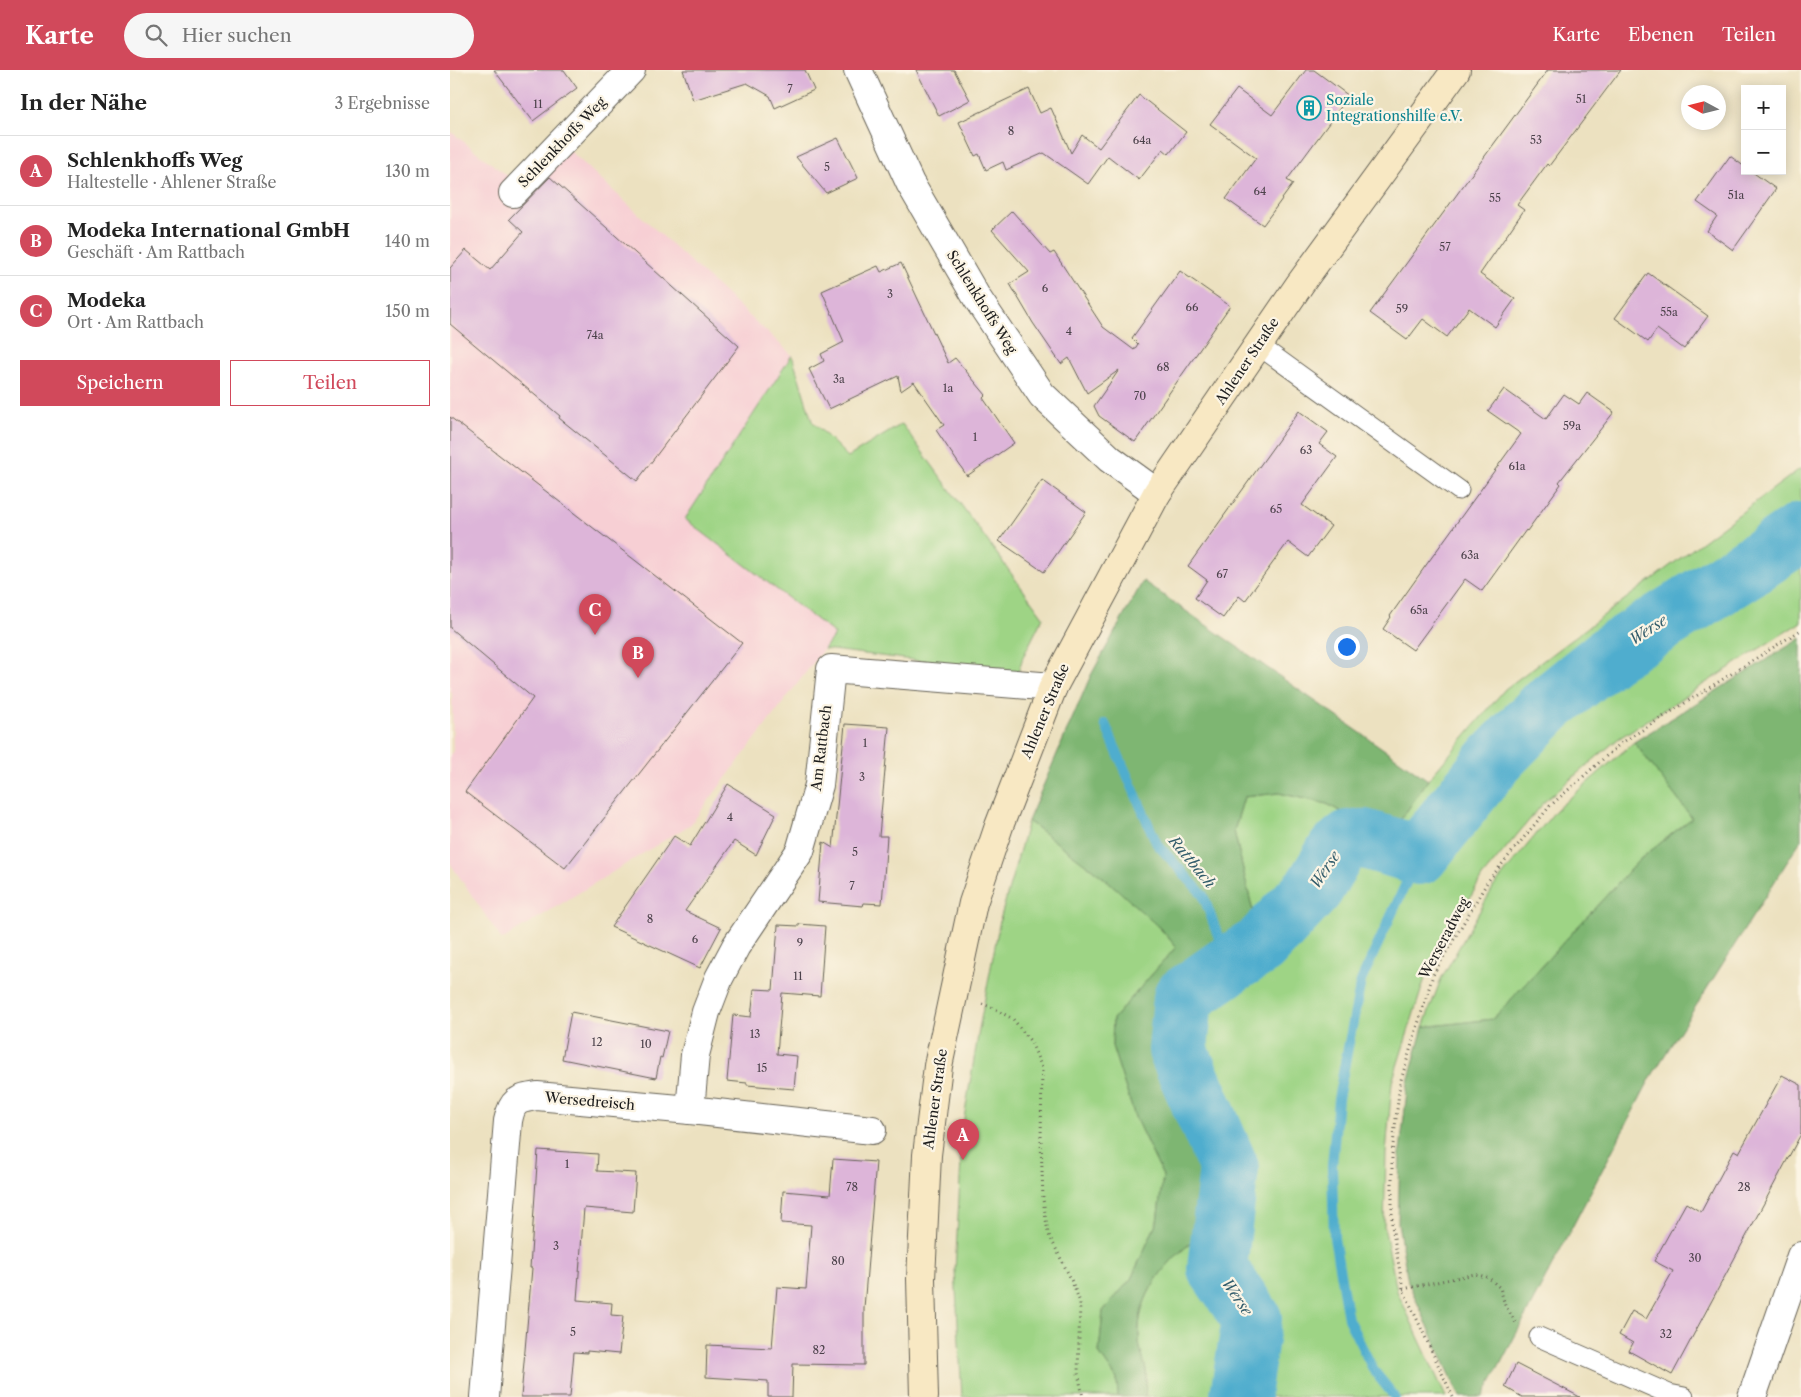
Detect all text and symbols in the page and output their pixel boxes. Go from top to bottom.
search box [124,13,474,58]
text: Karte [25,21,94,50]
icon: search [142,21,170,49]
text: Hier suchen [182,24,292,47]
text: Karte [1552,24,1600,46]
text: Ebenen [1628,24,1694,46]
text: Teilen [1722,24,1776,46]
house number: 7 [787,82,793,96]
north arrow [1681,85,1726,130]
map controls [1741,85,1786,175]
button: + [1741,85,1786,130]
text: In der Nähe [20,90,147,115]
place label: Soziale Integrationshilfe e.V. [1326,91,1463,125]
house number: 51 [1576,92,1587,106]
text: 3 Ergebnisse [334,93,430,113]
street label: Schlenkhoffs Weg [514,93,610,191]
building icon: Soziale Integrationshilfe e.V. [1296,95,1322,121]
house number: 11 [533,97,543,111]
house number: 8 [1008,124,1014,138]
button: − [1741,130,1786,175]
house number: 64a [1133,133,1151,147]
house number: 53 [1530,133,1542,147]
text: Schlenkhoffs Weg [67,149,243,172]
house number: 5 [824,160,830,174]
text: A [30,161,42,181]
text: 130 m [385,161,430,181]
text: Haltestelle · Ahlener Straße [67,172,276,192]
house number: 64 [1254,184,1266,198]
house number: 51a [1728,188,1744,202]
house number: 55 [1489,191,1501,205]
text: Modeka International GmbH [67,219,350,242]
text: B [30,231,42,251]
text: 140 m [385,231,430,251]
house number: 57 [1439,240,1451,254]
text: Geschäft · Am Rattbach [67,242,245,262]
street label: Schlenkhoffs Weg [943,247,1021,358]
house number: 6 [1042,281,1049,295]
house number: 3 [887,287,893,301]
text: Modeka [67,289,146,312]
house number: 66 [1186,300,1199,314]
text: C [30,301,42,321]
text: 150 m [385,301,430,321]
house number: 59 [1396,302,1408,316]
house number: 55a [1660,305,1678,319]
text: Ort · Am Rattbach [67,312,204,332]
street label: Ahlener Straße [1211,314,1283,409]
house number: 4 [1066,324,1072,338]
house number: 74a [586,328,604,342]
button: Speichern [20,360,220,406]
button: Teilen [230,360,430,406]
house number: 68 [1157,360,1169,374]
house number: 3a [833,372,845,386]
house number: 1a [943,381,953,395]
house number: 70 [1134,389,1146,403]
house number: 59a [1563,419,1581,433]
house number: 1 [973,430,978,444]
house number: 63 [1300,443,1312,457]
house number: 61a [1509,459,1526,473]
house number: 65 [1270,502,1282,516]
house number: 63a [1461,548,1479,562]
house number: 67 [1216,567,1228,581]
pin: C [579,594,611,635]
house number: 65a [1410,603,1428,617]
water label: Werse [1625,610,1671,649]
your location [1334,634,1360,660]
pin: B [622,637,654,678]
street label: Ahlener Straße [1017,661,1073,762]
street label: Am Rattbach [807,704,835,793]
house number: 1 [863,736,868,750]
house number: 3 [859,770,865,784]
house number: 4 [727,810,733,824]
water label: Rattbach [1164,831,1220,892]
house number: 5 [852,845,858,859]
water label: Werse [1305,847,1344,892]
house number: 7 [849,879,855,893]
street label: Werseradweg [1414,894,1473,983]
house number: 8 [647,912,653,926]
house number: 6 [692,932,699,946]
house number: 9 [797,936,803,950]
house number: 11 [793,969,803,983]
house number: 13 [750,1027,760,1041]
house number: 12 [592,1035,602,1049]
house number: 10 [640,1037,652,1051]
street label: Ahlener Straße [919,1047,951,1151]
house number: 15 [757,1061,767,1075]
street label: Wersedreisch [543,1088,636,1114]
pin: A [947,1119,979,1160]
house number: 1 [565,1157,570,1171]
house number: 78 [846,1180,858,1194]
house number: 28 [1738,1180,1750,1194]
house number: 3 [553,1239,559,1253]
house number: 30 [1688,1251,1702,1265]
house number: 80 [831,1254,845,1268]
water label: Werse [1218,1274,1257,1320]
house number: 5 [570,1325,576,1339]
house number: 32 [1660,1327,1672,1341]
house number: 82 [813,1343,825,1357]

